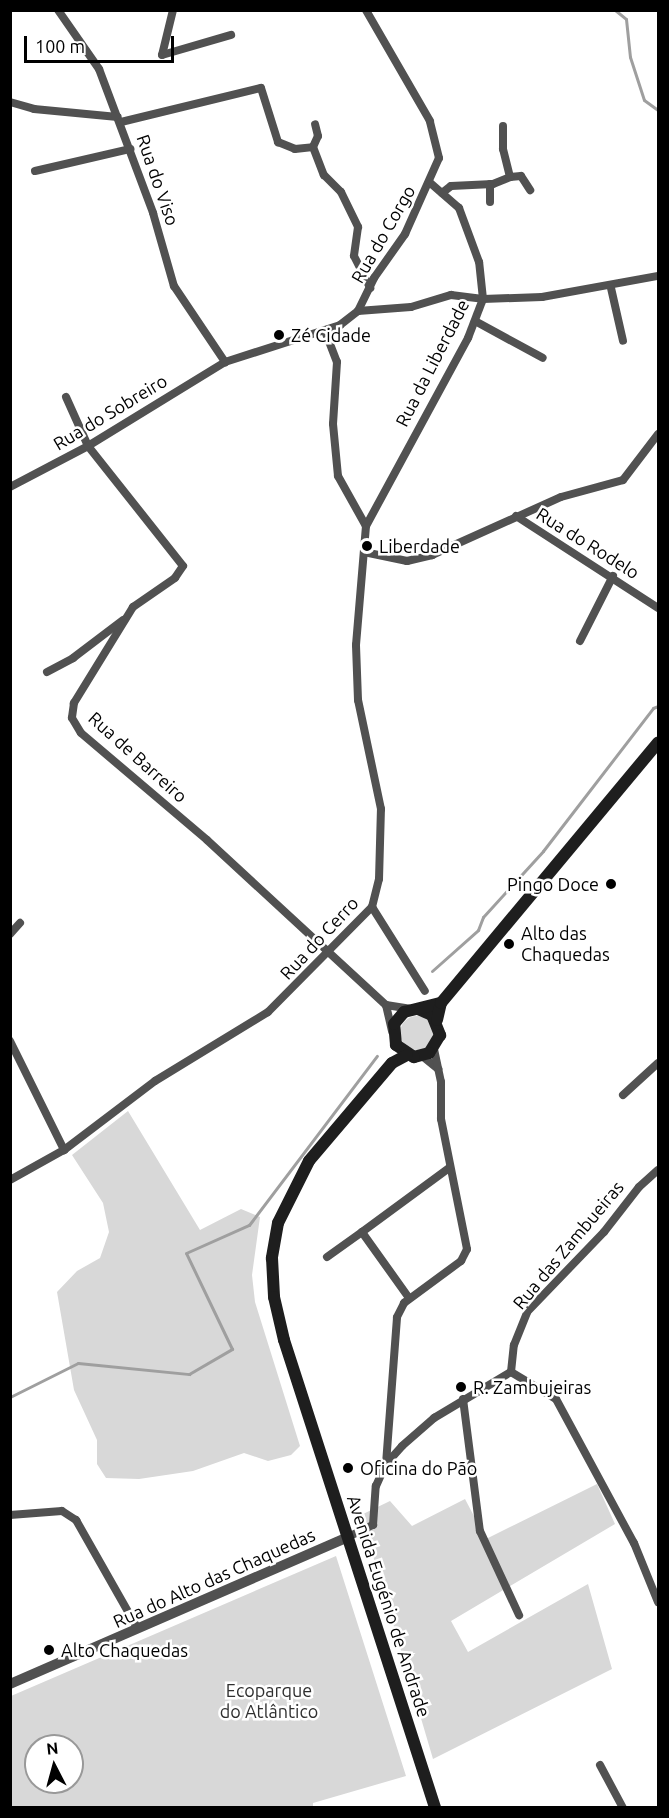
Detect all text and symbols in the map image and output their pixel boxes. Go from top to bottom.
scale bar [27,24,177,62]
text: 100 m [35,36,85,56]
street label: Rua do Viso [132,132,184,228]
street label: Rua do Corgo [346,181,420,287]
street label: Rua da Liberdade [391,296,473,430]
place label: Zé Cidade [291,324,371,346]
marker: Zé Cidade [272,328,286,342]
street label: Rua do Sobreiro [49,370,171,454]
street label: Rua do Rodelo [532,503,644,583]
place label: Liberdade [379,535,460,557]
marker: Liberdade [360,539,374,553]
street label: Rua de Barreiro [84,707,192,807]
place label: Pingo Doce [507,873,599,895]
marker: Pingo Doce [604,877,618,891]
street label: Rua do Cerro [275,892,363,984]
place label: Alto das Chaquedas [521,923,610,966]
marker: Alto das Chaquedas [502,937,516,951]
street label: Rua das Zambueiras [508,1177,628,1313]
place label: R. Zambujeiras [473,1376,591,1398]
marker: R. Zambujeiras [454,1380,468,1394]
place label: Oficina do Pão [360,1457,477,1479]
marker: Oficina do Pão [341,1461,355,1475]
street label: Avenida Eugénio de Andrade [343,1492,435,1720]
street label: Rua do Alto das Chaquedas [110,1524,318,1632]
place label: Alto Chaquedas [61,1639,188,1661]
marker: Alto Chaquedas [42,1643,56,1657]
park label: Ecoparque do Atlântico [220,1680,318,1722]
north arrow [24,1734,84,1794]
text: N [45,1739,59,1758]

